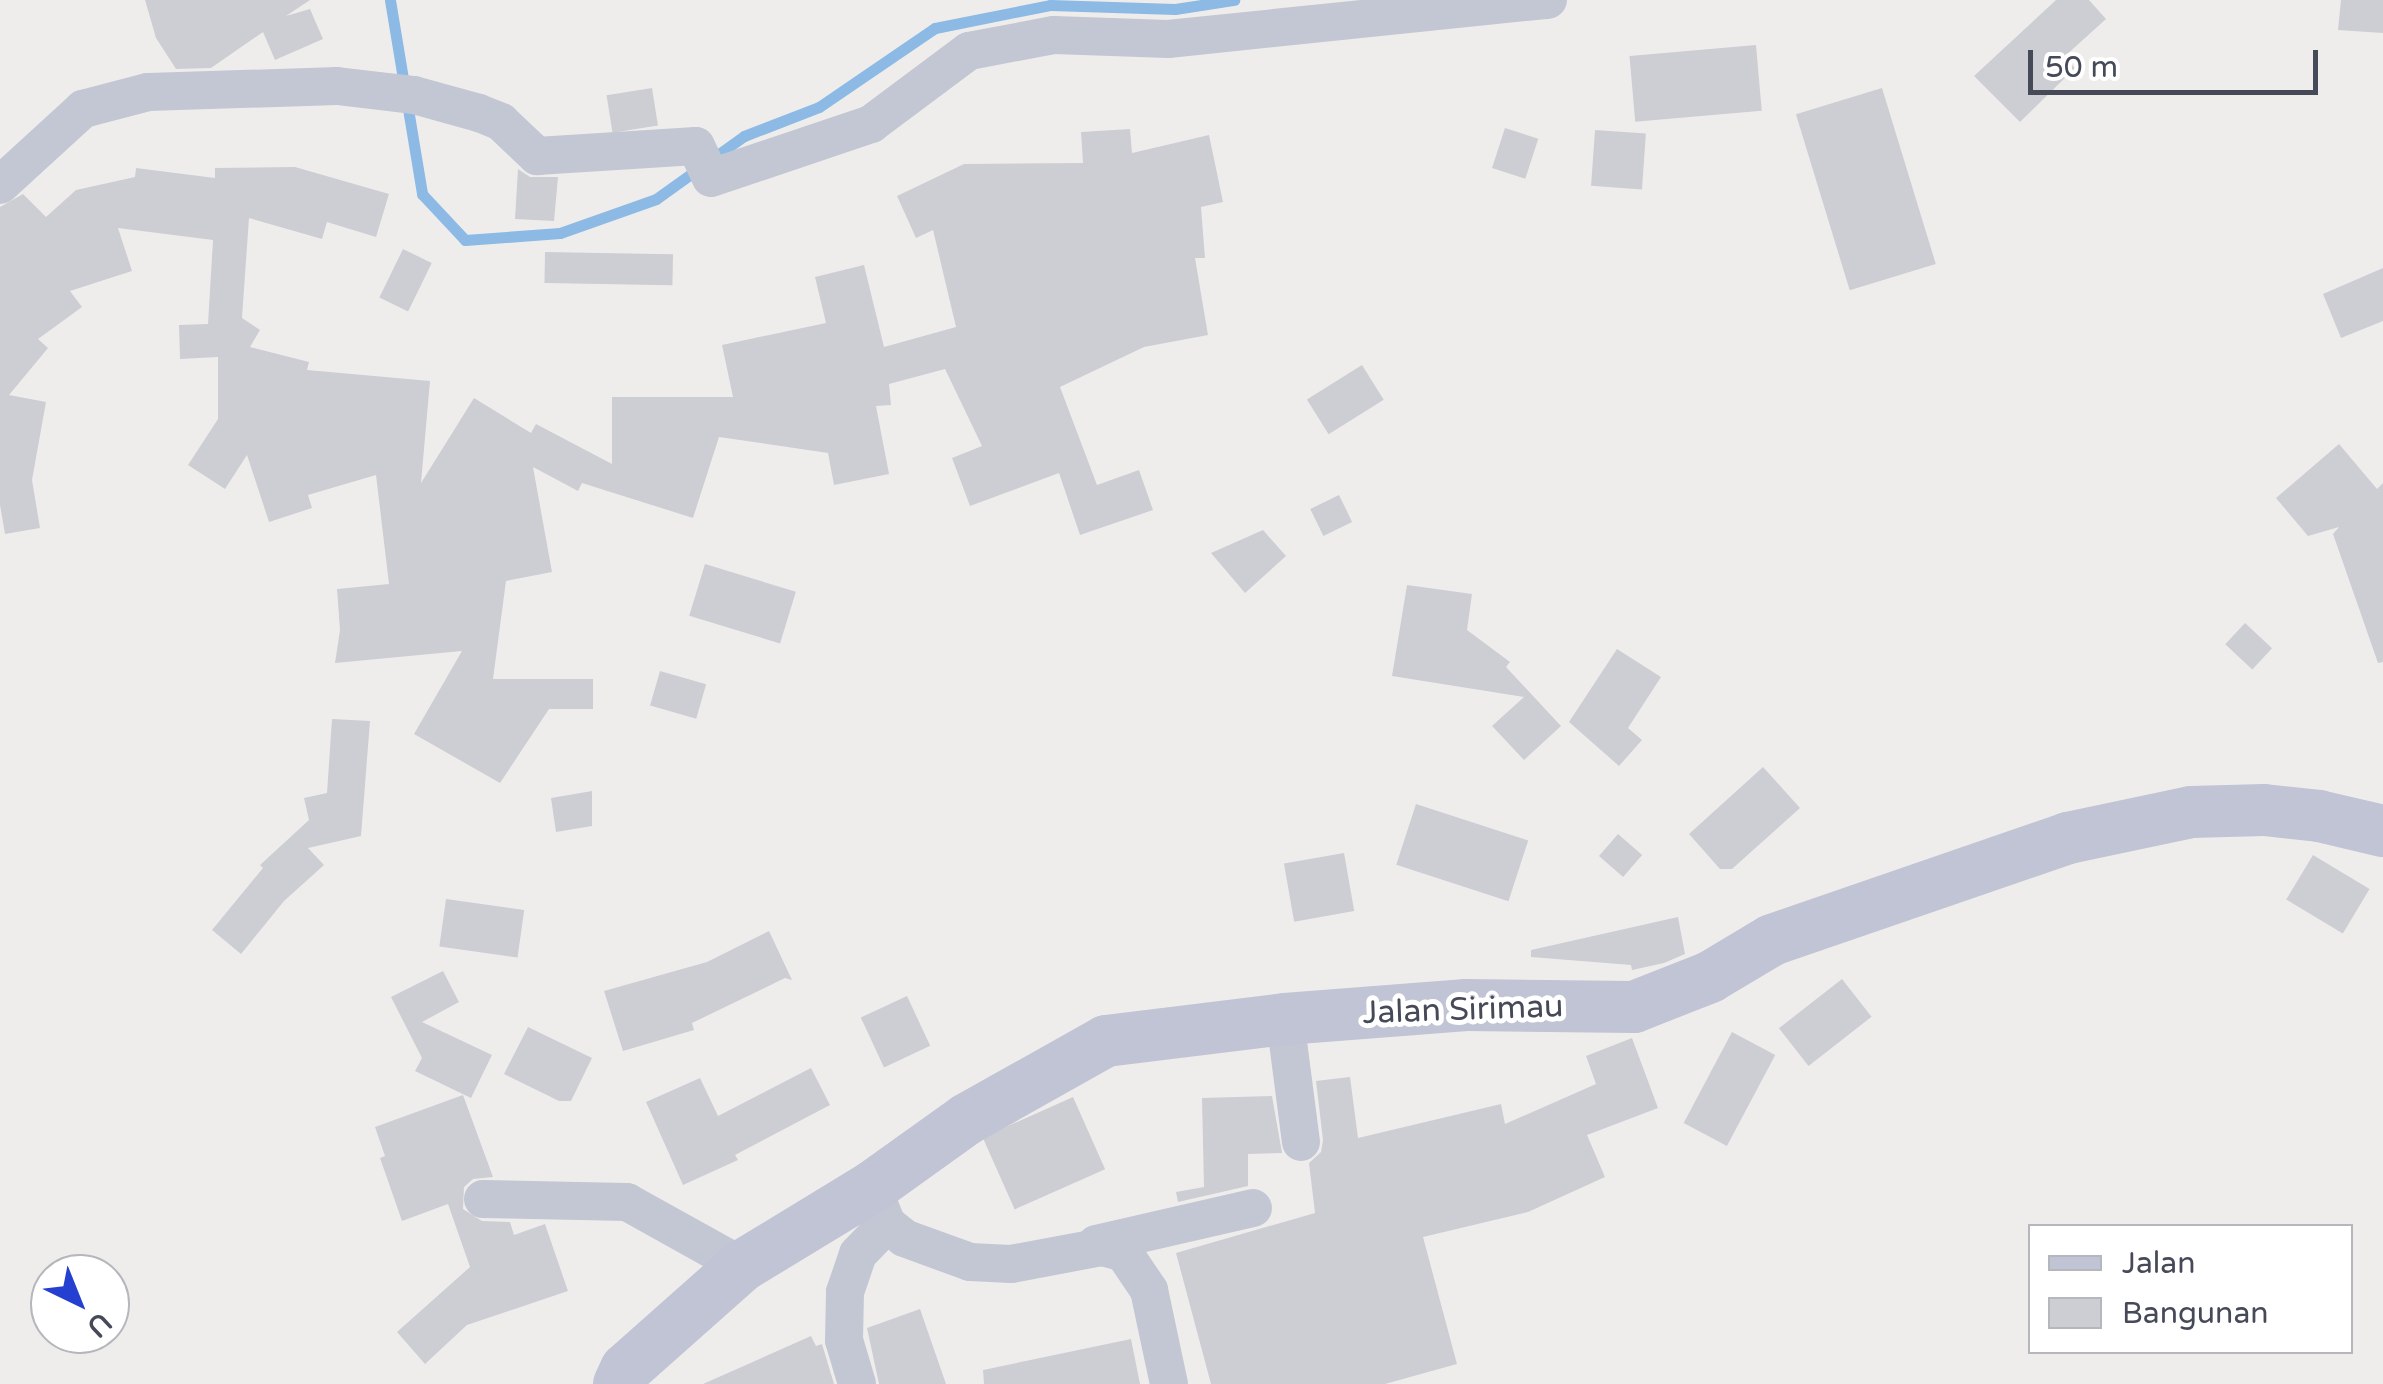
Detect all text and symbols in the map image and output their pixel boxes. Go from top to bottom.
scale bar [2033,30,2323,92]
text: 50 m [2045,49,2118,86]
street label: Jalan Sirimau [1362,987,1564,1033]
legend [2028,1224,2353,1354]
text: Jalan [2122,1245,2195,1282]
north arrow [30,1254,130,1354]
text: Bangunan [2122,1295,2269,1332]
text: U [80,1305,118,1344]

